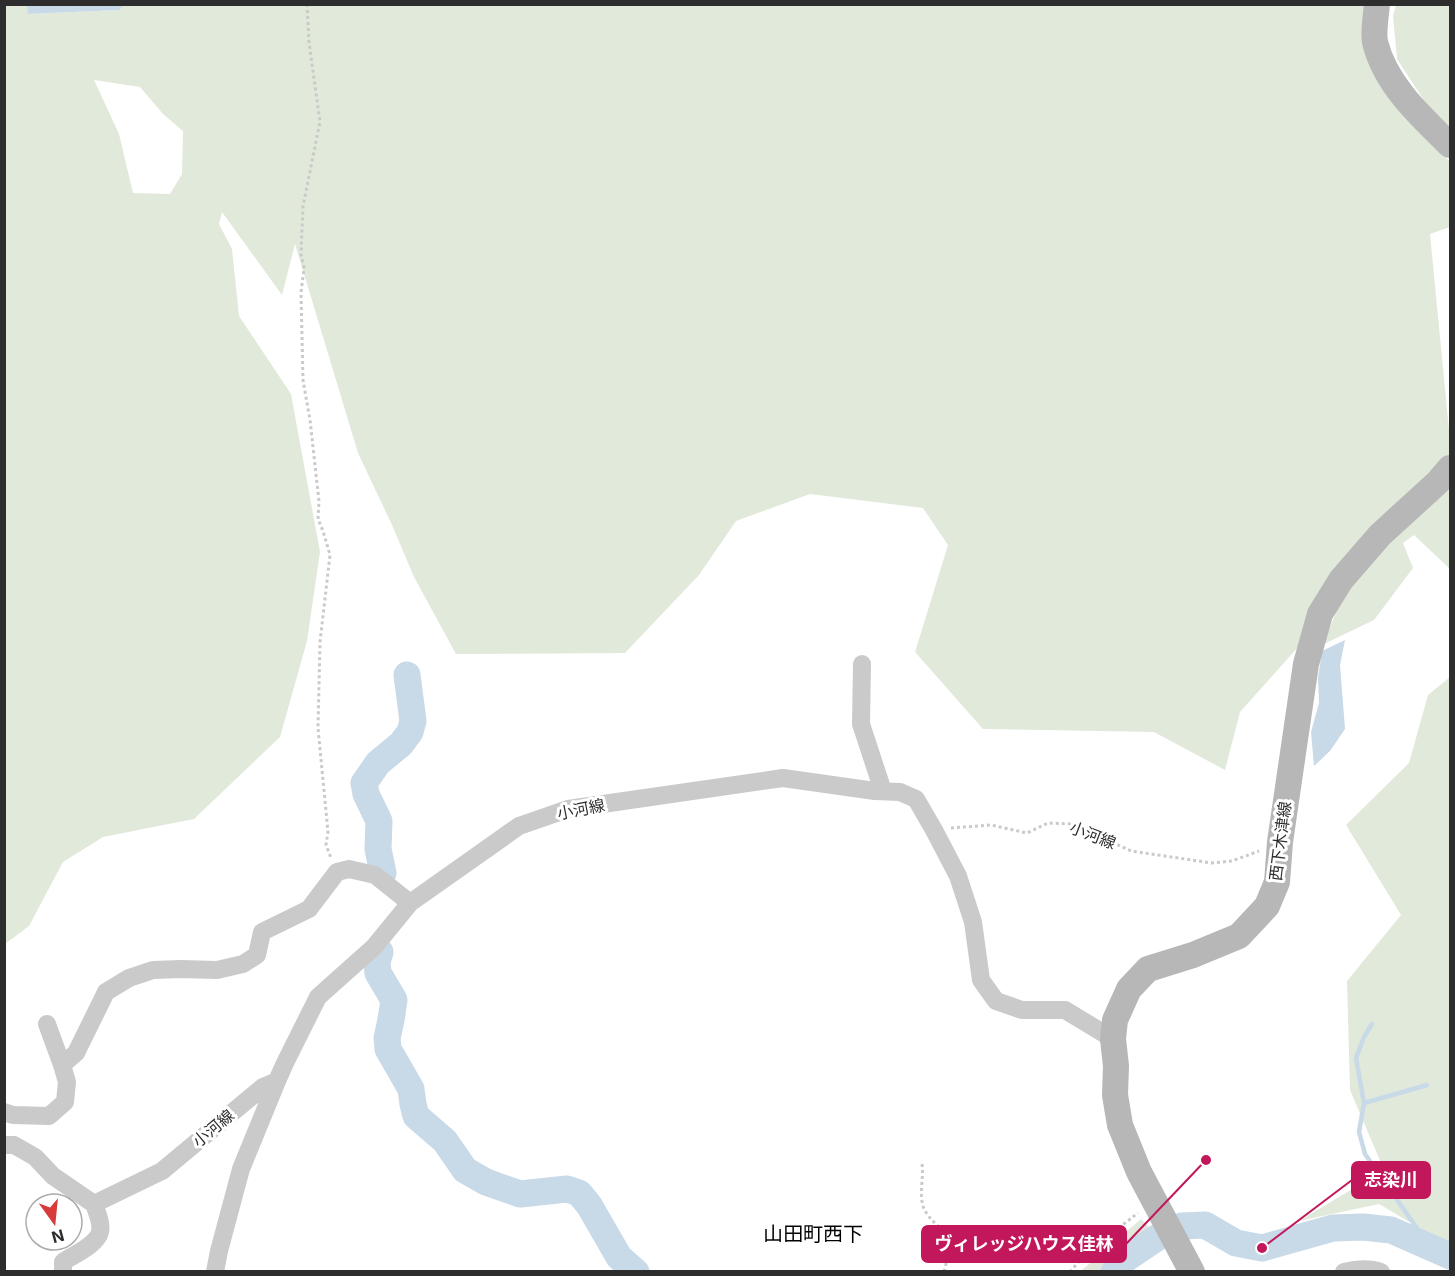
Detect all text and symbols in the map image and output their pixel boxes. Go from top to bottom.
street label: 小河線 [556,795,606,823]
street label: 西下木津線 [1265,800,1295,882]
street label: 小河線 [1067,817,1119,853]
street label: 小河線 [188,1105,238,1151]
callout: 志染川 [1352,1162,1430,1198]
text: 志染川 [1364,1169,1418,1190]
north arrow [24,1192,84,1252]
district label: 山田町西下 [763,1222,863,1246]
text: N [49,1225,66,1248]
callout: ヴィレッジハウス佳林 [922,1226,1126,1262]
text: ヴィレッジハウス佳林 [935,1233,1113,1254]

